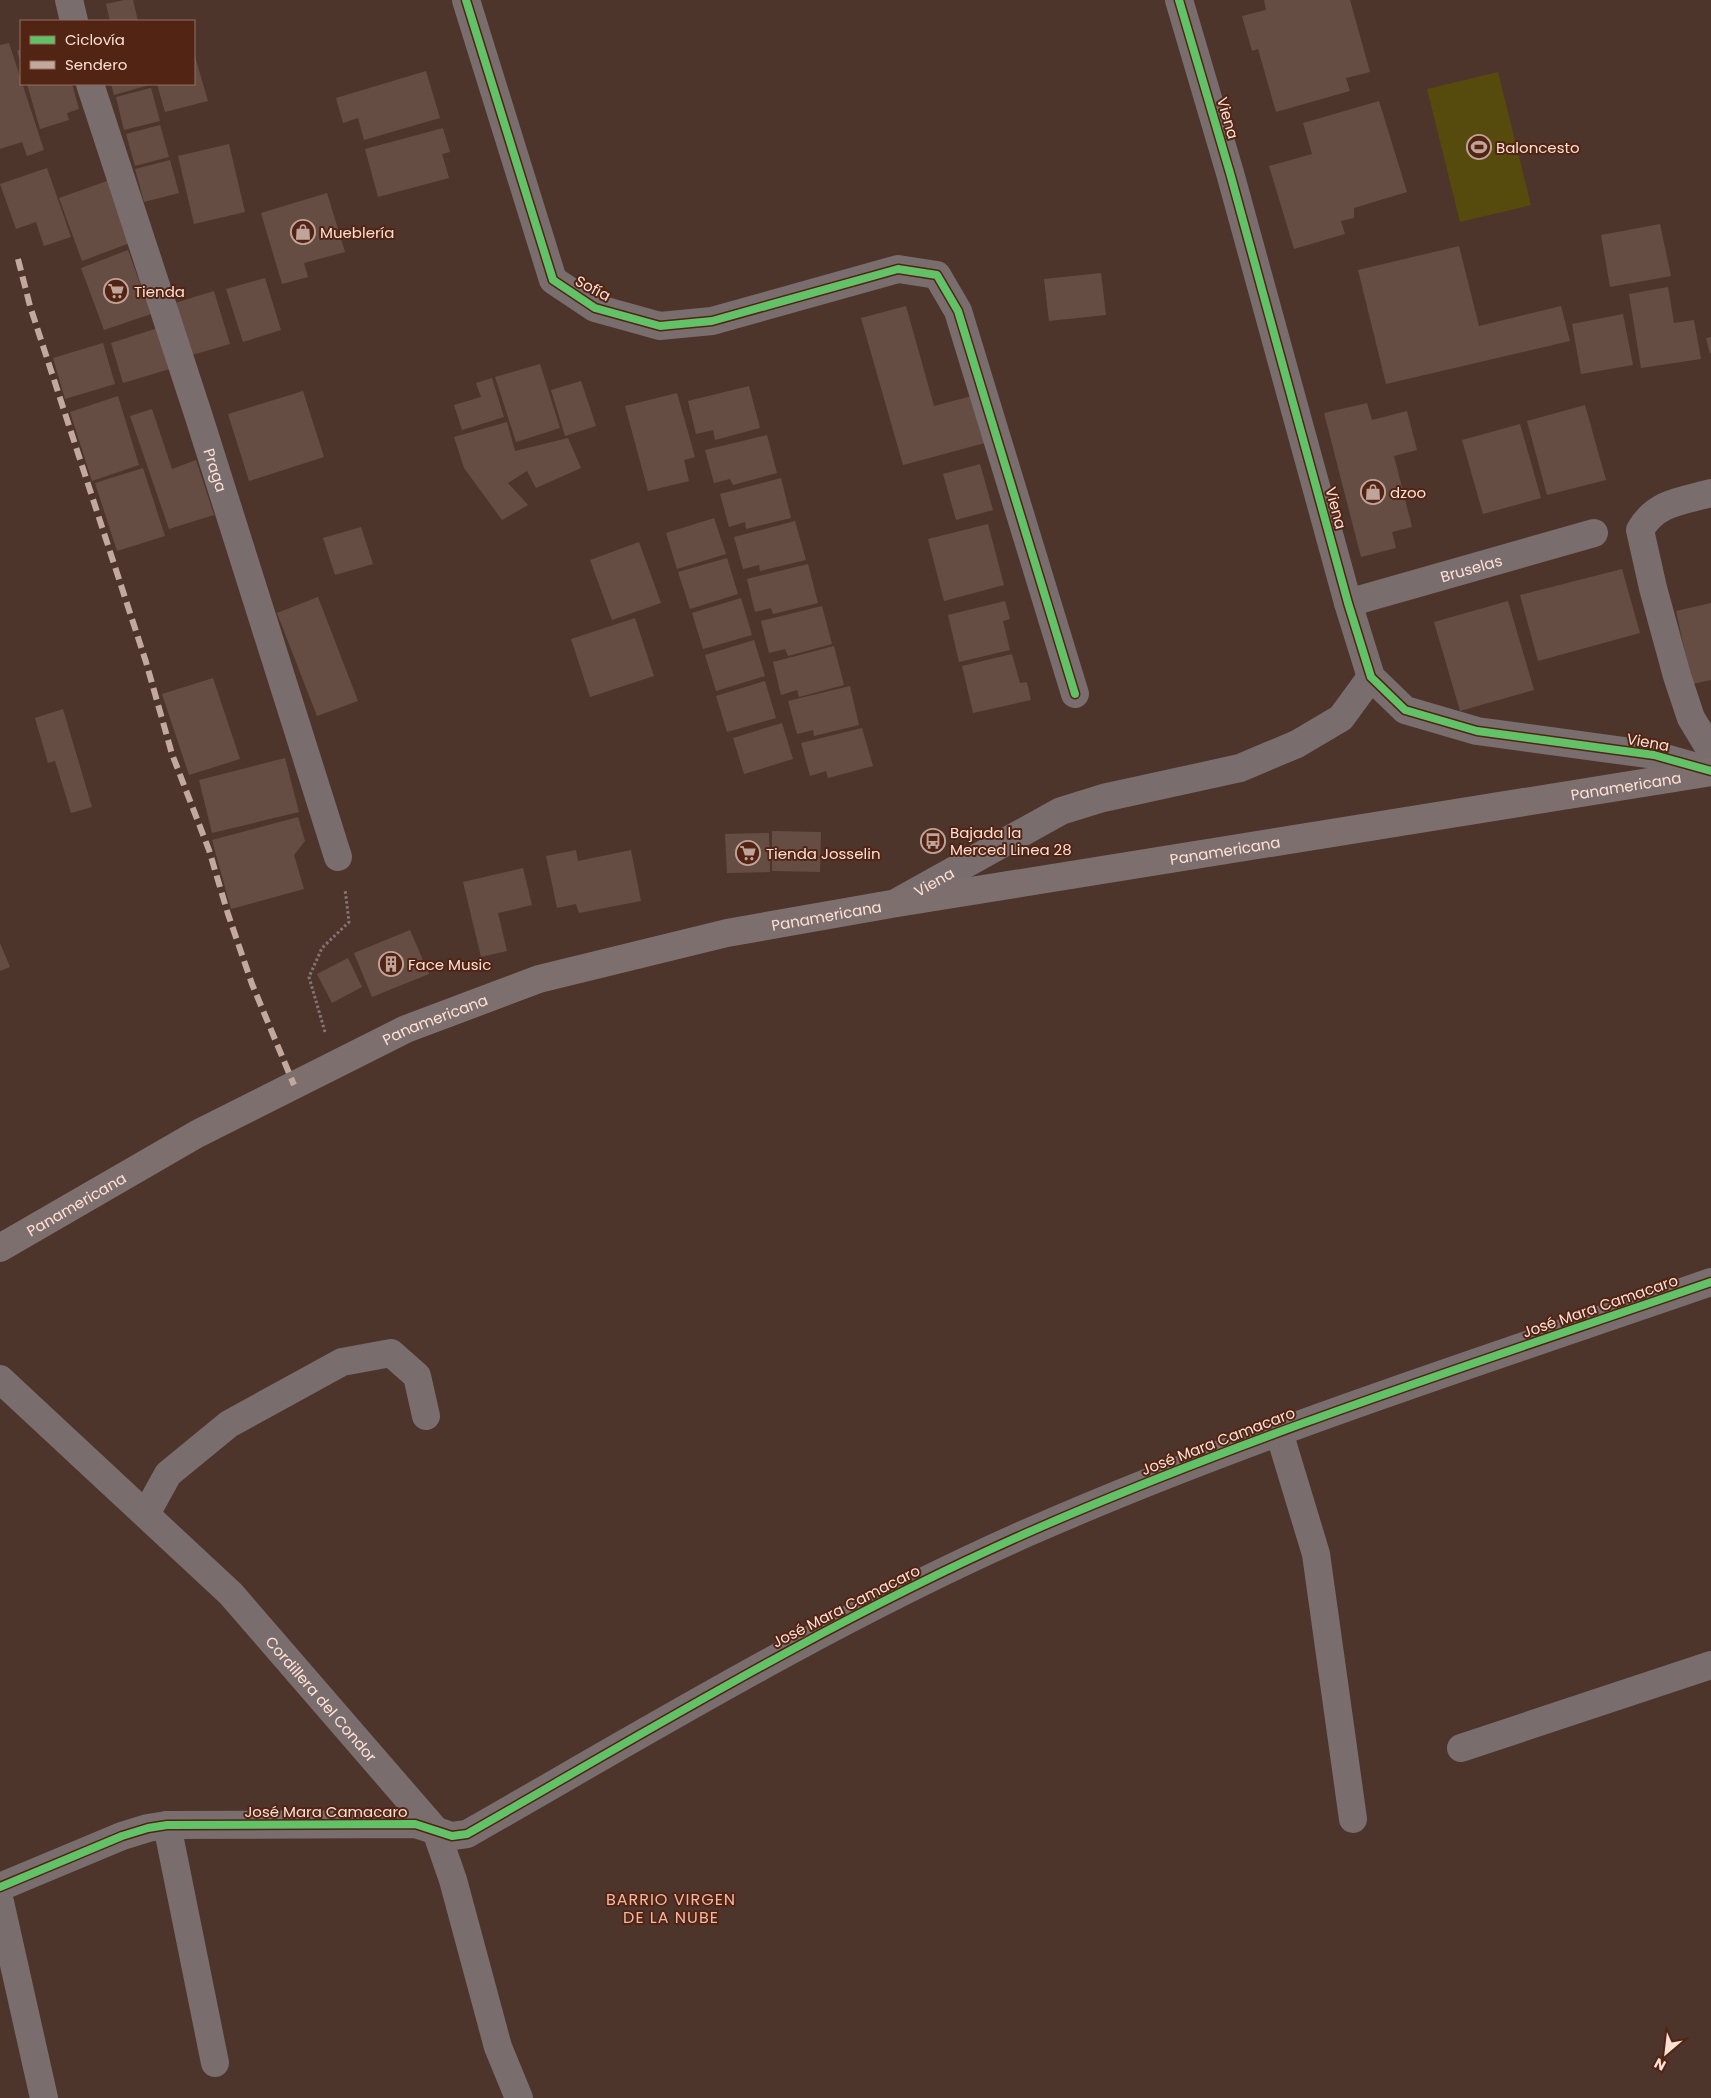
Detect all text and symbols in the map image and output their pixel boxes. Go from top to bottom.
legend [20,20,195,85]
text: Ciclovía [65,29,125,50]
text: Sendero [65,54,127,75]
street label: Viena [1212,94,1244,142]
sports icon: Baloncesto [1466,134,1492,160]
place label: Baloncesto [1496,137,1580,158]
shop icon: Mueblería [290,219,316,245]
place label: Mueblería [320,222,394,243]
street label: Sofía [572,270,614,306]
supermarket icon: Tienda [103,278,129,304]
place label: Tienda [134,281,185,302]
street label: Praga [199,446,233,495]
shop icon: dzoo [1360,479,1386,505]
place label: dzoo [1390,482,1426,503]
street label: Viena [1320,485,1352,531]
street label: Bruselas [1438,549,1505,587]
street label: Viena [1625,728,1671,756]
street label: Panamericana [1569,766,1683,805]
place label: Bajada la Merced Linea 28 [950,822,1072,860]
bus stop icon: Bajada la Merced Linea 28 [920,828,946,854]
street label: Panamericana [1168,831,1282,869]
supermarket icon: Tienda Josselin [735,840,761,866]
place label: Tienda Josselin [766,843,880,864]
street label: Viena [910,862,958,901]
street label: Panamericana [770,895,883,936]
building icon: Face Music [378,951,404,977]
place label: Face Music [408,954,491,975]
street label: Panamericana [379,989,491,1050]
street label: Panamericana [23,1167,130,1241]
street label: José Mara Camacaro [1519,1270,1681,1342]
street label: José Mara Camacaro [1138,1402,1298,1480]
street label: José Mara Camacaro [769,1560,923,1652]
street label: Cordillera del Condor [261,1631,382,1767]
street label: José Mara Camacaro [244,1801,408,1822]
district label: BARRIO VIRGEN DE LA NUBE [606,1888,736,1929]
north arrow [1641,2028,1691,2078]
text: N [1651,2053,1669,2076]

